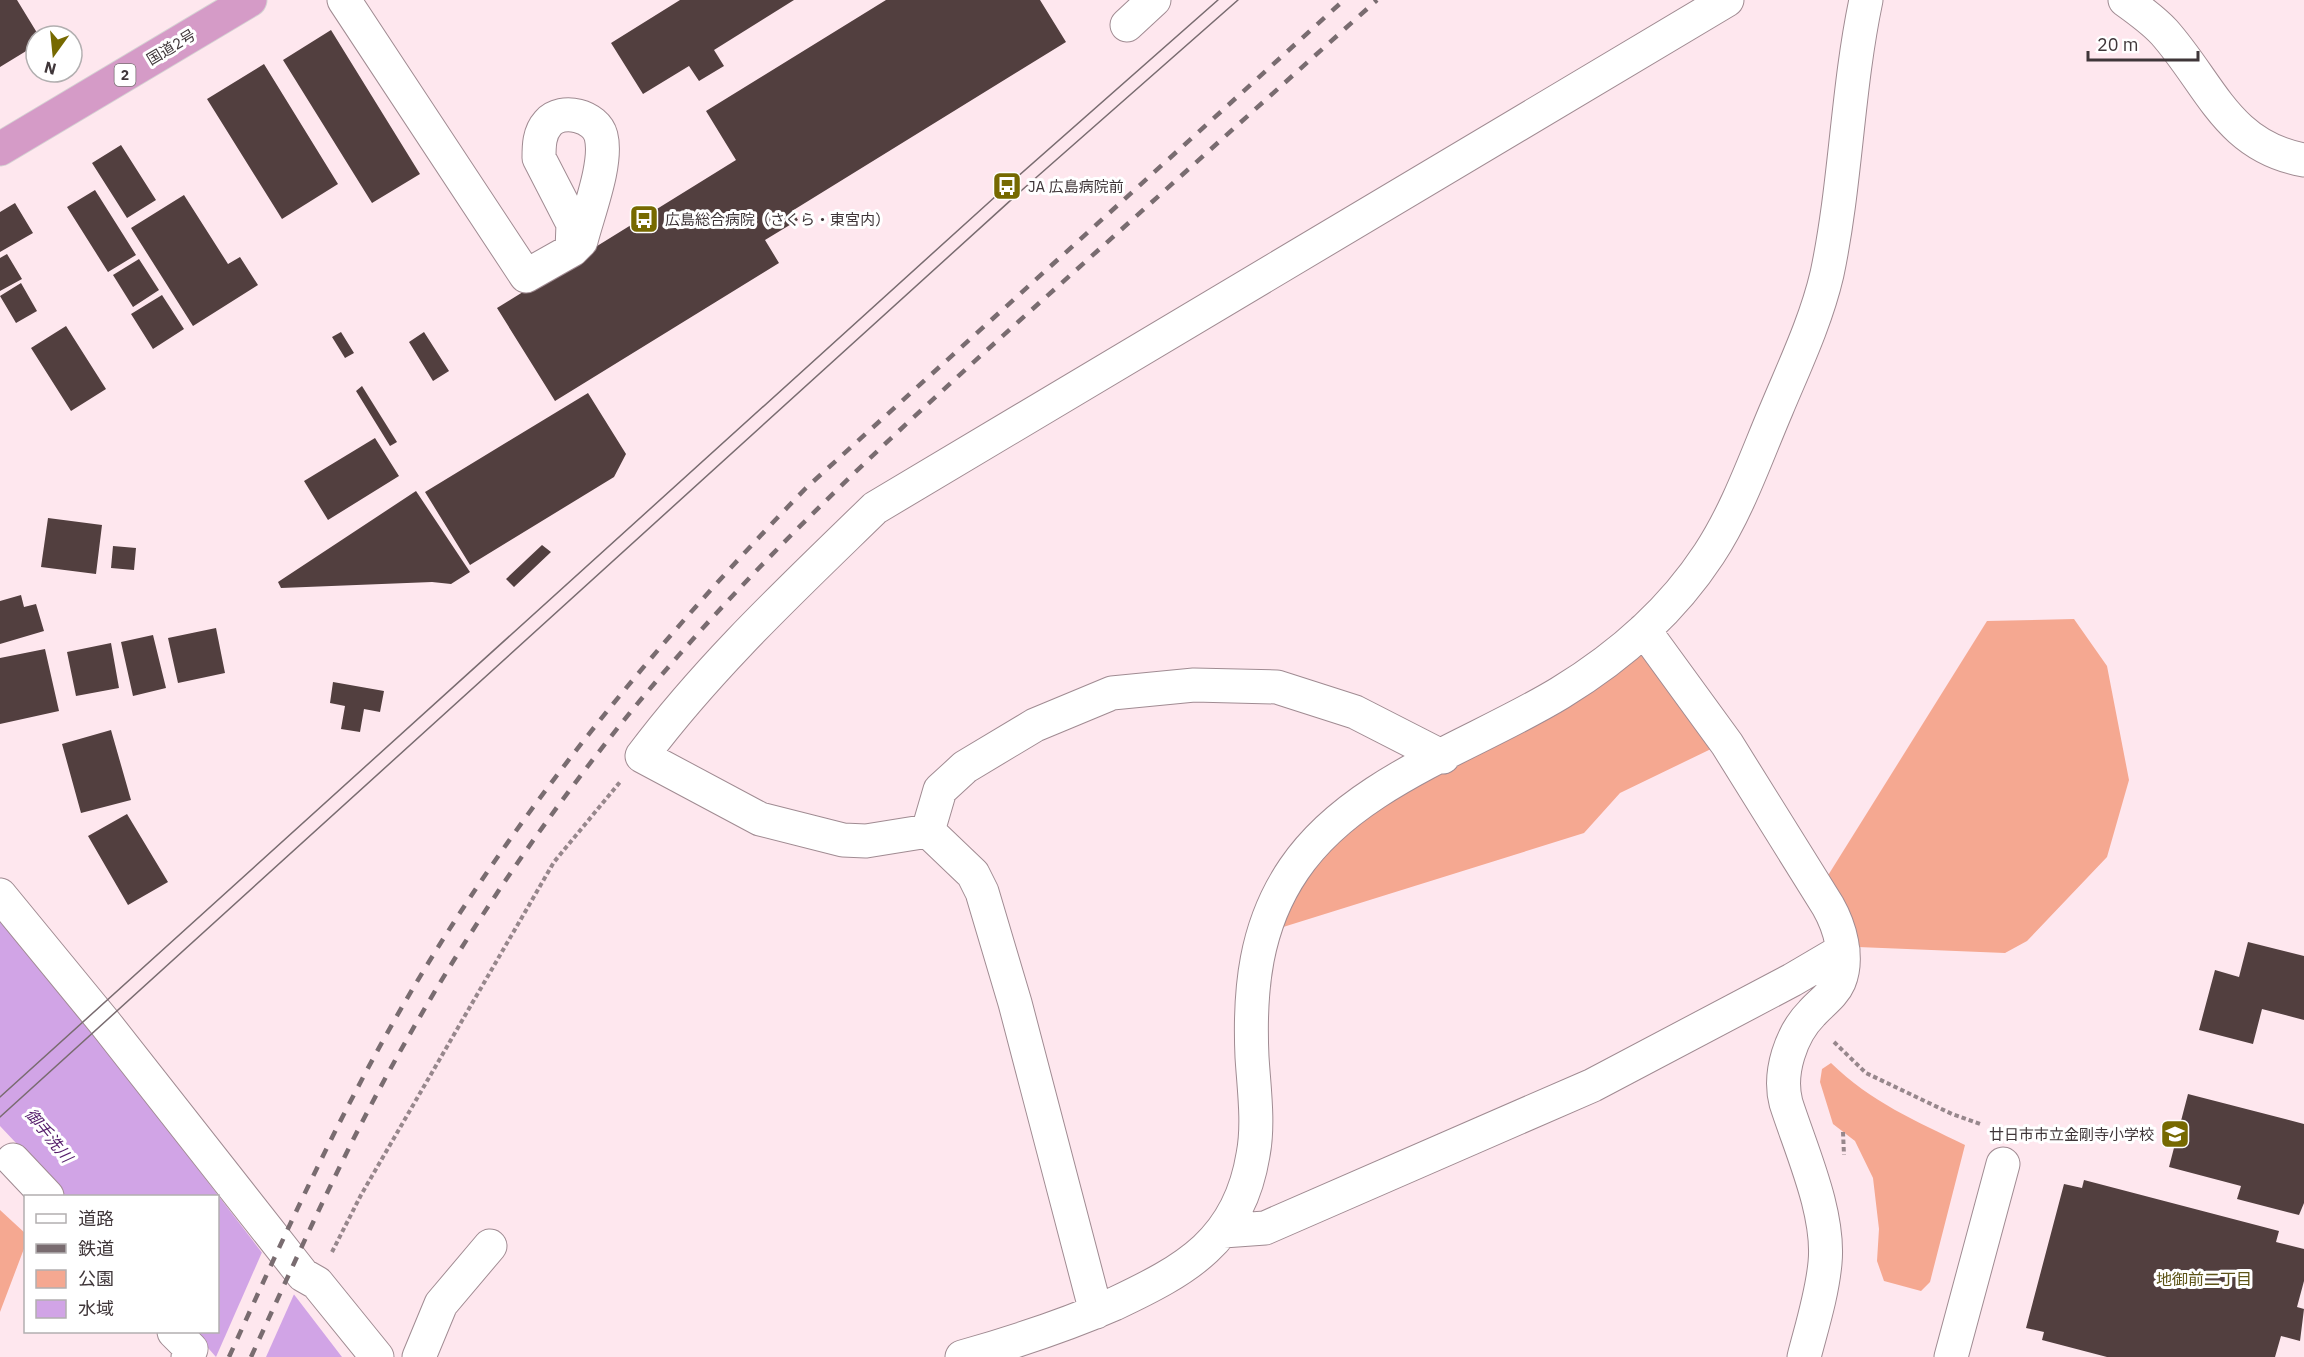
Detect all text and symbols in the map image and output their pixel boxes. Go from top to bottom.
north arrow [24,24,84,84]
scale bar [2088,24,2198,62]
street label: 国道2号 [143,25,199,69]
text: 20 m [2097,33,2139,56]
text: N [42,57,58,80]
road number: 2 [114,64,136,86]
bus stop icon: JA 広島病院前 [991,170,1023,202]
place label: JA 広島病院前 [1028,177,1124,196]
bus stop icon: 広島総合病院（さくら・東宮内） [628,203,660,235]
place label: 広島総合病院（さくら・東宮内） [665,210,890,229]
water label: 御手洗川 [21,1104,78,1168]
school or university icon: 廿日市市立金剛寺小学校 [2159,1118,2191,1150]
place label: 廿日市市立金剛寺小学校 [1989,1125,2154,1144]
legend [24,1195,219,1333]
text: 道路 [78,1207,114,1230]
text: 鉄道 [78,1237,114,1260]
text: 公園 [78,1267,114,1290]
district label: 地御前二丁目 [2156,1269,2252,1289]
text: 水域 [78,1297,114,1320]

